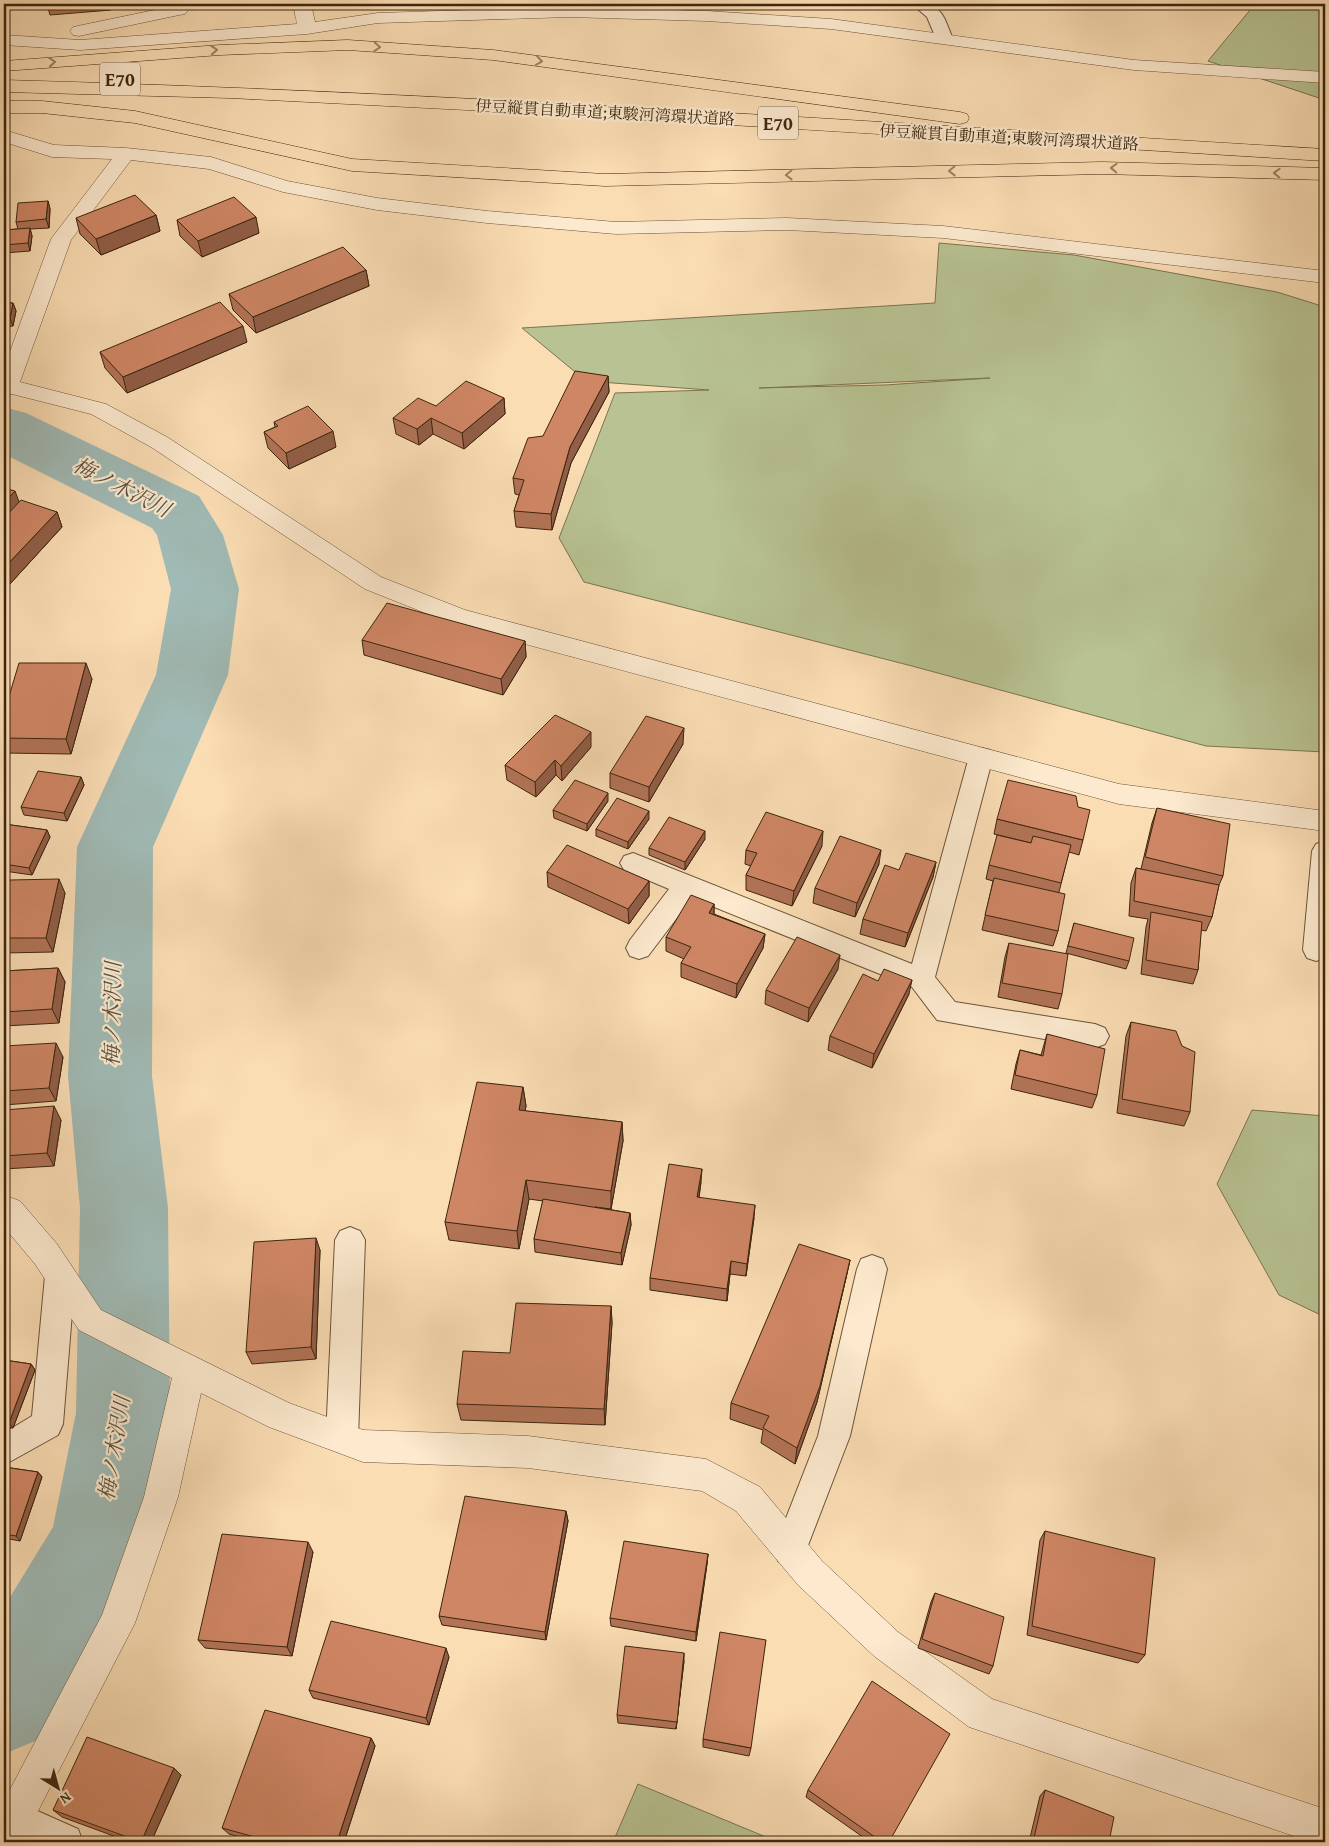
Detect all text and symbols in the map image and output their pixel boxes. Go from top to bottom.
one-way arrow [373,42,381,53]
one-way arrow [211,45,219,56]
one-way arrow [535,55,543,66]
one-way arrow [49,56,57,67]
road number: E70 [100,62,140,96]
street label: 伊豆縦貫自動車道;東駿河湾環状道路 [475,93,735,131]
road number: E70 [758,106,798,140]
street label: 伊豆縦貫自動車道;東駿河湾環状道路 [879,118,1139,156]
one-way arrow [1110,163,1118,173]
one-way arrow [947,166,955,177]
one-way arrow [1272,167,1280,178]
one-way arrow [785,170,793,181]
water label: 梅ノ木沢川 [68,449,178,526]
water label: 梅ノ木沢川 [96,959,128,1067]
water label: 梅ノ木沢川 [90,1392,138,1502]
north arrow [32,1764,82,1814]
text: N [56,1788,76,1810]

